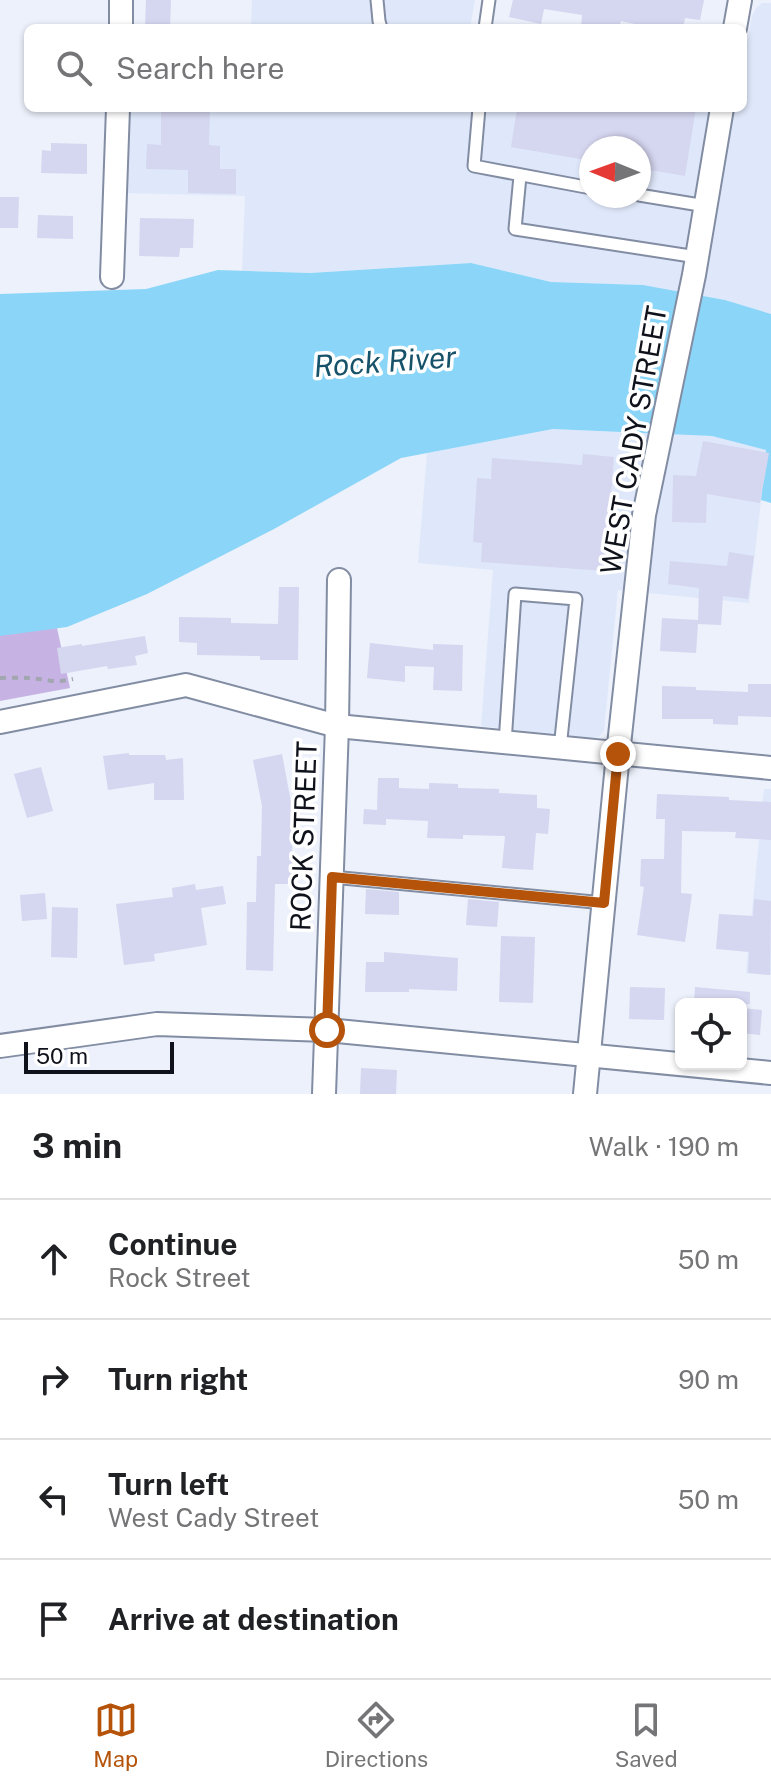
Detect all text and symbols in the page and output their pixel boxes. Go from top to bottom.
search box [24,24,747,112]
icon: search [52,46,96,90]
text: Search here [116,50,284,86]
north arrow [579,136,651,208]
street label: WEST CADY STREET [593,303,673,577]
water label: Rock River [312,338,458,384]
route end [600,736,636,772]
street label: ROCK STREET [283,740,323,932]
map controls [675,998,747,1070]
button: locate [675,998,747,1070]
route start [309,1012,345,1048]
scale bar [24,1038,174,1074]
text: 50 m [36,1043,88,1069]
text: 3 min [32,1126,122,1166]
text: Walk · 190 m [589,1131,739,1162]
text: Continue [108,1226,238,1262]
icon: ahead [32,1237,76,1281]
text: 50 m [678,1244,739,1275]
text: Rock Street [108,1262,251,1293]
icon: right [32,1357,76,1401]
text: Turn right [108,1361,248,1397]
text: 90 m [678,1364,739,1395]
text: Turn left [108,1466,229,1502]
icon: left [32,1477,76,1521]
text: 50 m [678,1484,739,1515]
text: West Cady Street [108,1502,319,1533]
icon: arrive [32,1597,76,1641]
text: Arrive at destination [108,1601,399,1637]
tab: Map [93,1698,138,1772]
tab: Directions [325,1698,428,1772]
tab: Saved [615,1698,678,1772]

